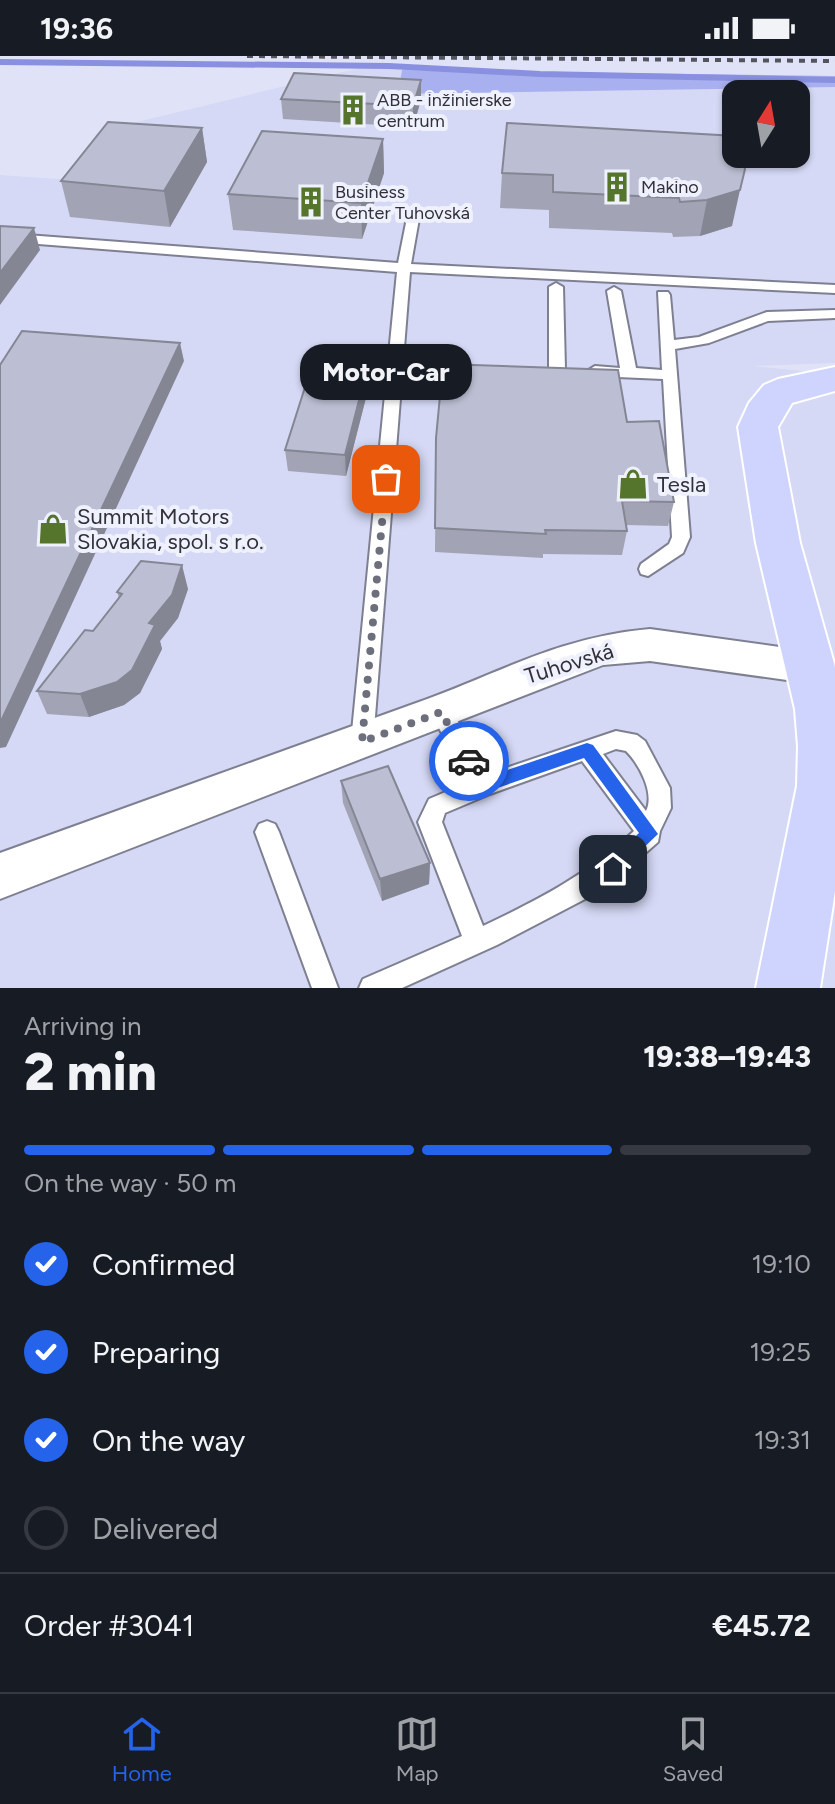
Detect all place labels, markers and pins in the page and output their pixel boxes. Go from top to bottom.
place label: ABB - inžinierske centrum [377,89,512,132]
building icon: ABB - inžinierske centrum [336,93,370,127]
building icon: Makino [600,170,634,204]
place label: Makino [641,176,699,198]
place label: Business Center Tuhovská [335,181,470,224]
building icon: Business Center Tuhovská [294,185,328,219]
callout: Motor-Car [300,343,472,399]
pin [352,445,420,513]
shop icon: Tesla [616,467,650,501]
place label: Tesla [657,471,706,498]
place label: Summit Motors Slovakia, spol. s r.o. [77,503,264,555]
shop icon: Summit Motors Slovakia, spol. s r.o. [36,512,70,546]
pin [579,835,647,903]

